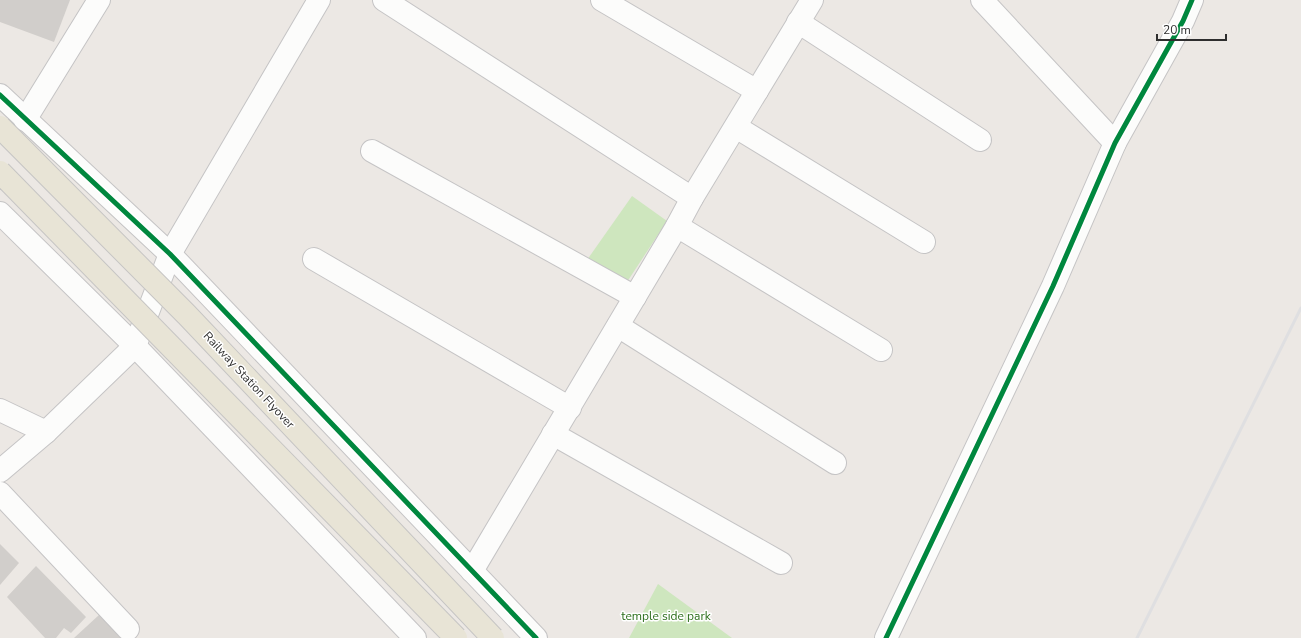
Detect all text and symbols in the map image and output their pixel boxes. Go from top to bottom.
scale bar [1157,16,1226,42]
text: 20 m [1163,22,1191,38]
street label: Railway Station Flyover [200,328,299,432]
park label: temple side park [621,608,712,624]

